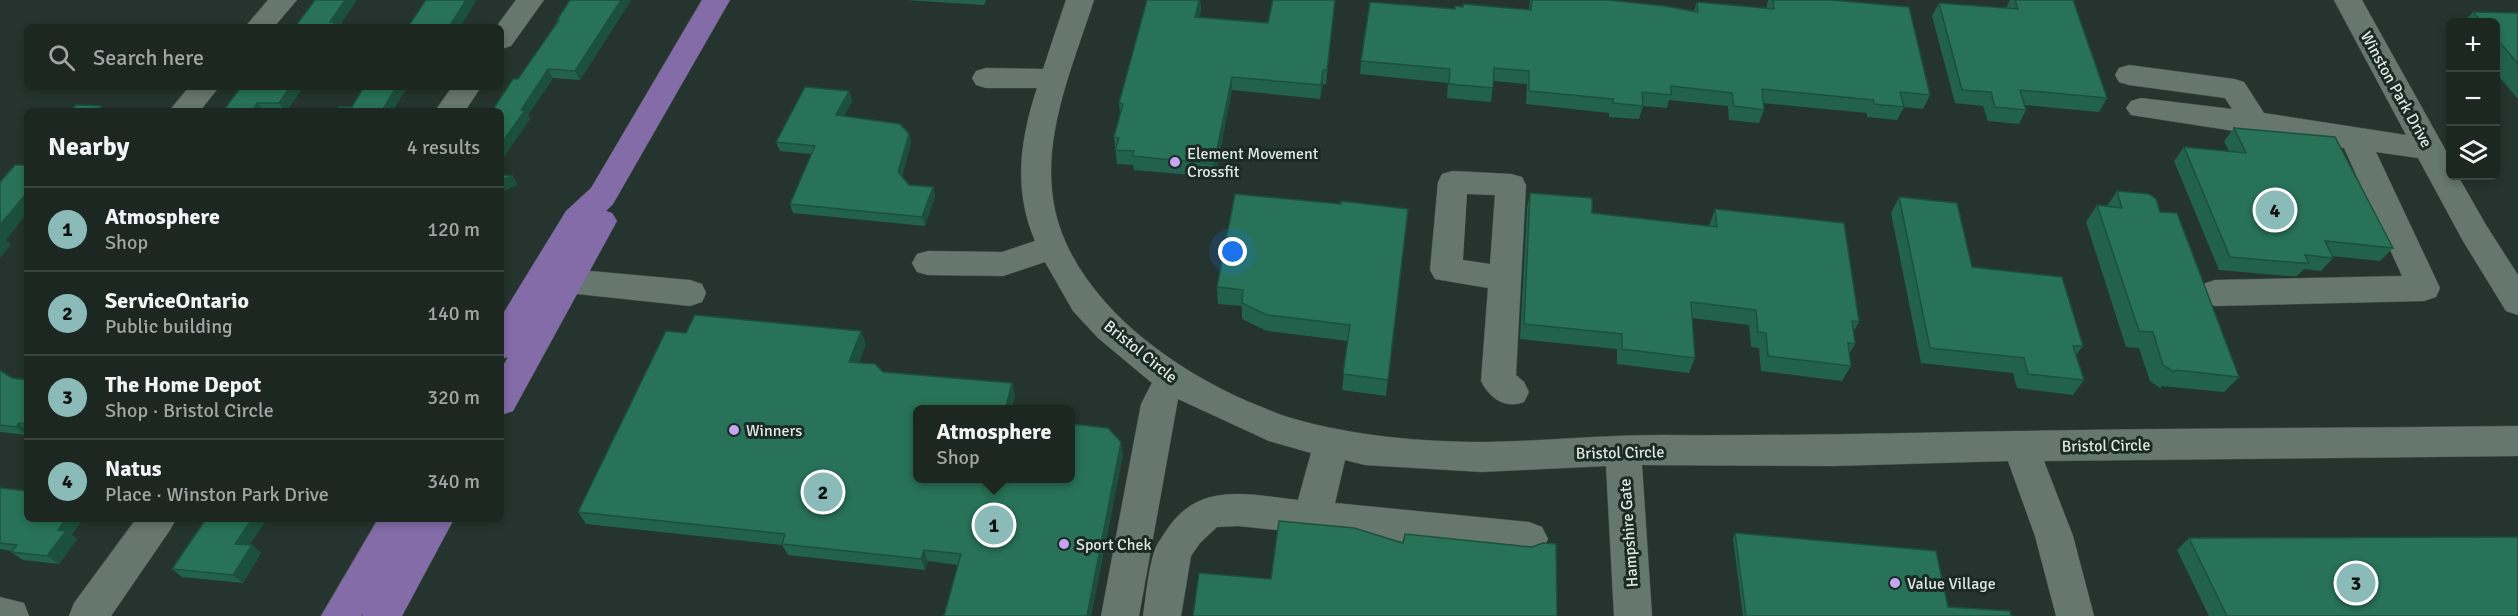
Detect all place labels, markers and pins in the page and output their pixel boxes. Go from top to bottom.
place label: Element Movement Crossfit [1187,144,1319,182]
marker: Element Movement Crossfit [1168,155,1182,169]
pin: 4 [2256,188,2294,232]
place label: Winners [746,421,802,441]
marker: Winners [727,423,741,437]
pin: 2 [804,470,842,514]
pin: 1 [974,502,1014,548]
place label: Sport Chek [1076,535,1151,555]
marker: Sport Chek [1057,537,1071,551]
pin: 3 [2336,560,2376,606]
place label: Value Village [1907,574,1996,594]
marker: Value Village [1888,576,1902,590]

